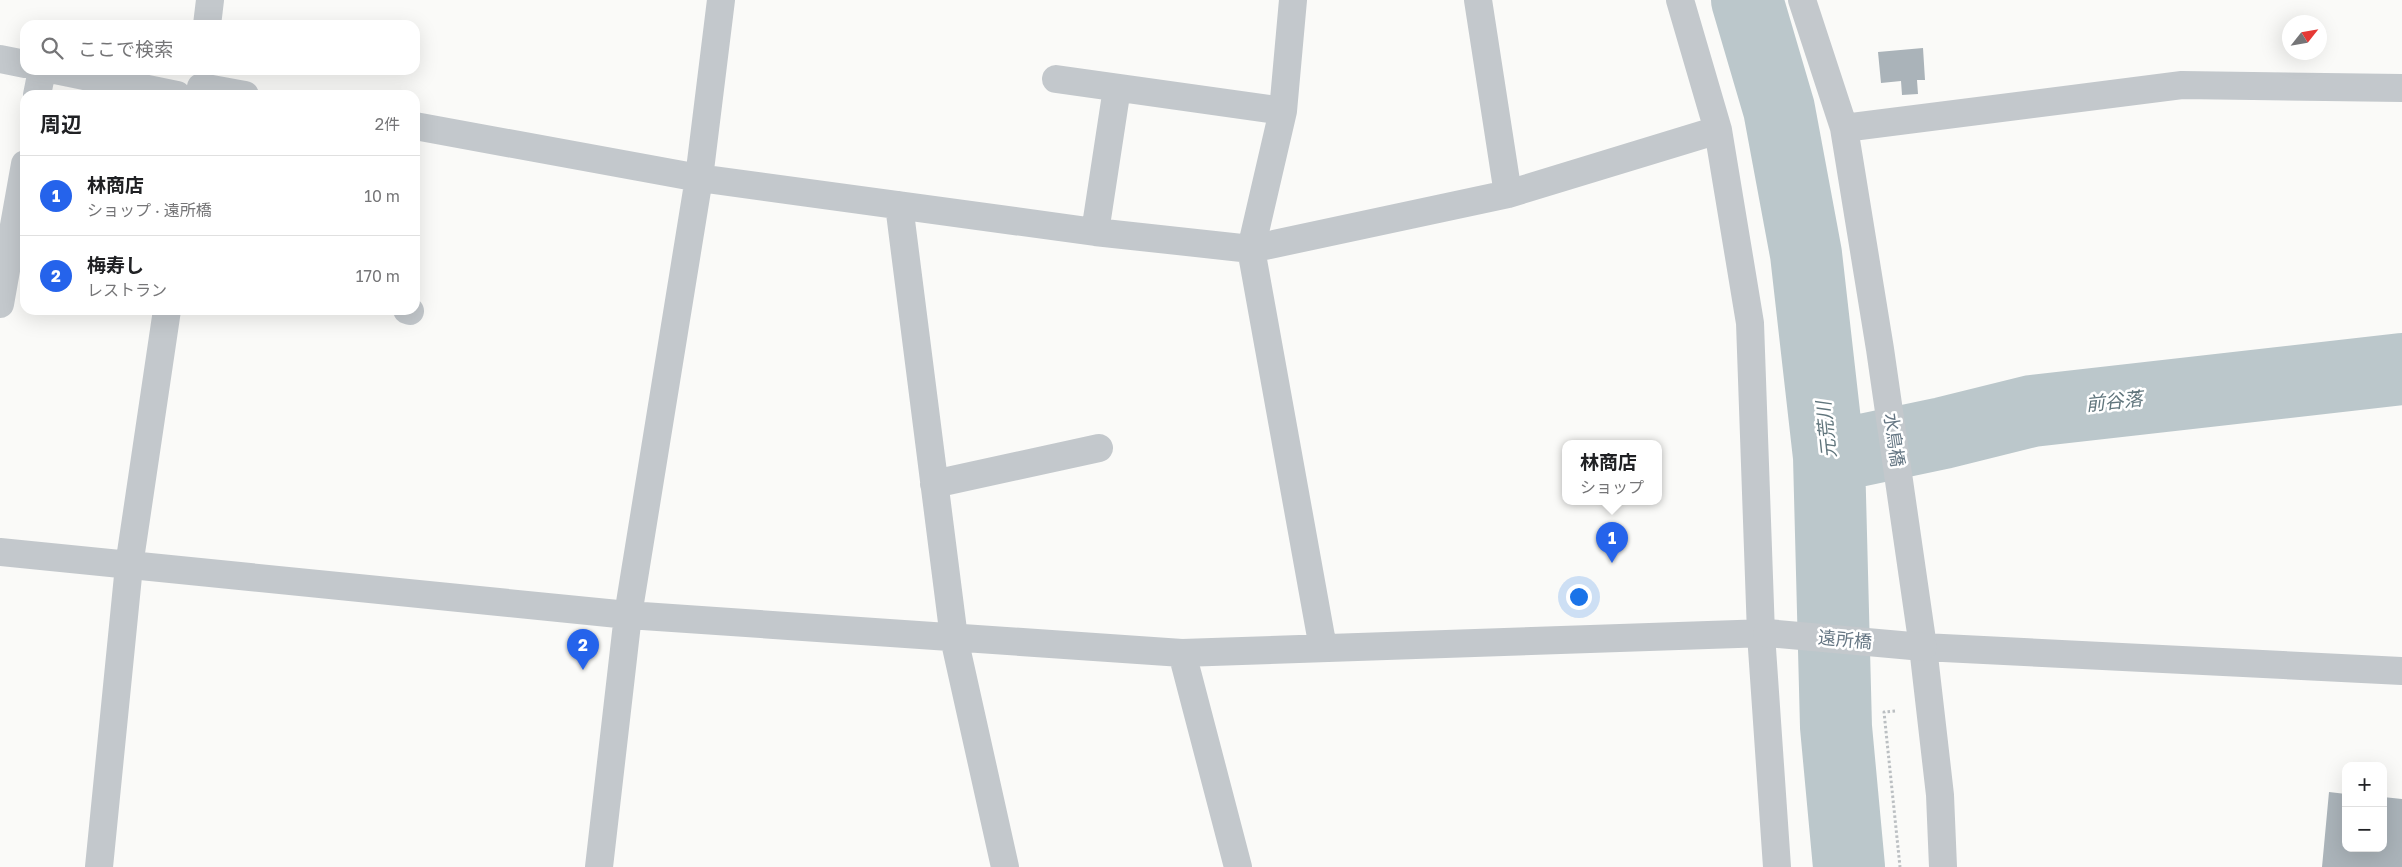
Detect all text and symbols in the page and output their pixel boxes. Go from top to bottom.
north arrow [2282,15,2327,60]
search box [20,20,420,75]
icon: search [38,34,66,62]
text: ここで検索 [78,37,173,60]
text: 周辺 [40,111,82,137]
text: 2件 [375,114,400,134]
text: 林商店 [87,173,144,196]
text: 1 [52,186,60,206]
text: 10 m [364,186,400,206]
text: ショップ · 遠所橋 [87,200,212,220]
text: 梅寿し [87,253,144,276]
text: 2 [51,266,61,286]
text: 170 m [356,266,400,286]
text: レストラン [87,280,167,300]
water label: 前谷落 [2084,386,2146,415]
water label: 元荒川 [1811,399,1840,460]
street label: 水鳥橋 [1880,412,1910,468]
popup [1562,440,1662,505]
text: 林商店 [1580,450,1637,473]
text: ショップ [1580,477,1644,497]
pin: 1 [1596,522,1628,563]
your location [1566,584,1592,610]
street label: 遠所橋 [1817,626,1873,652]
pin: 2 [567,629,599,670]
map controls [2342,762,2387,852]
button: + [2342,762,2387,807]
button: − [2342,807,2387,852]

